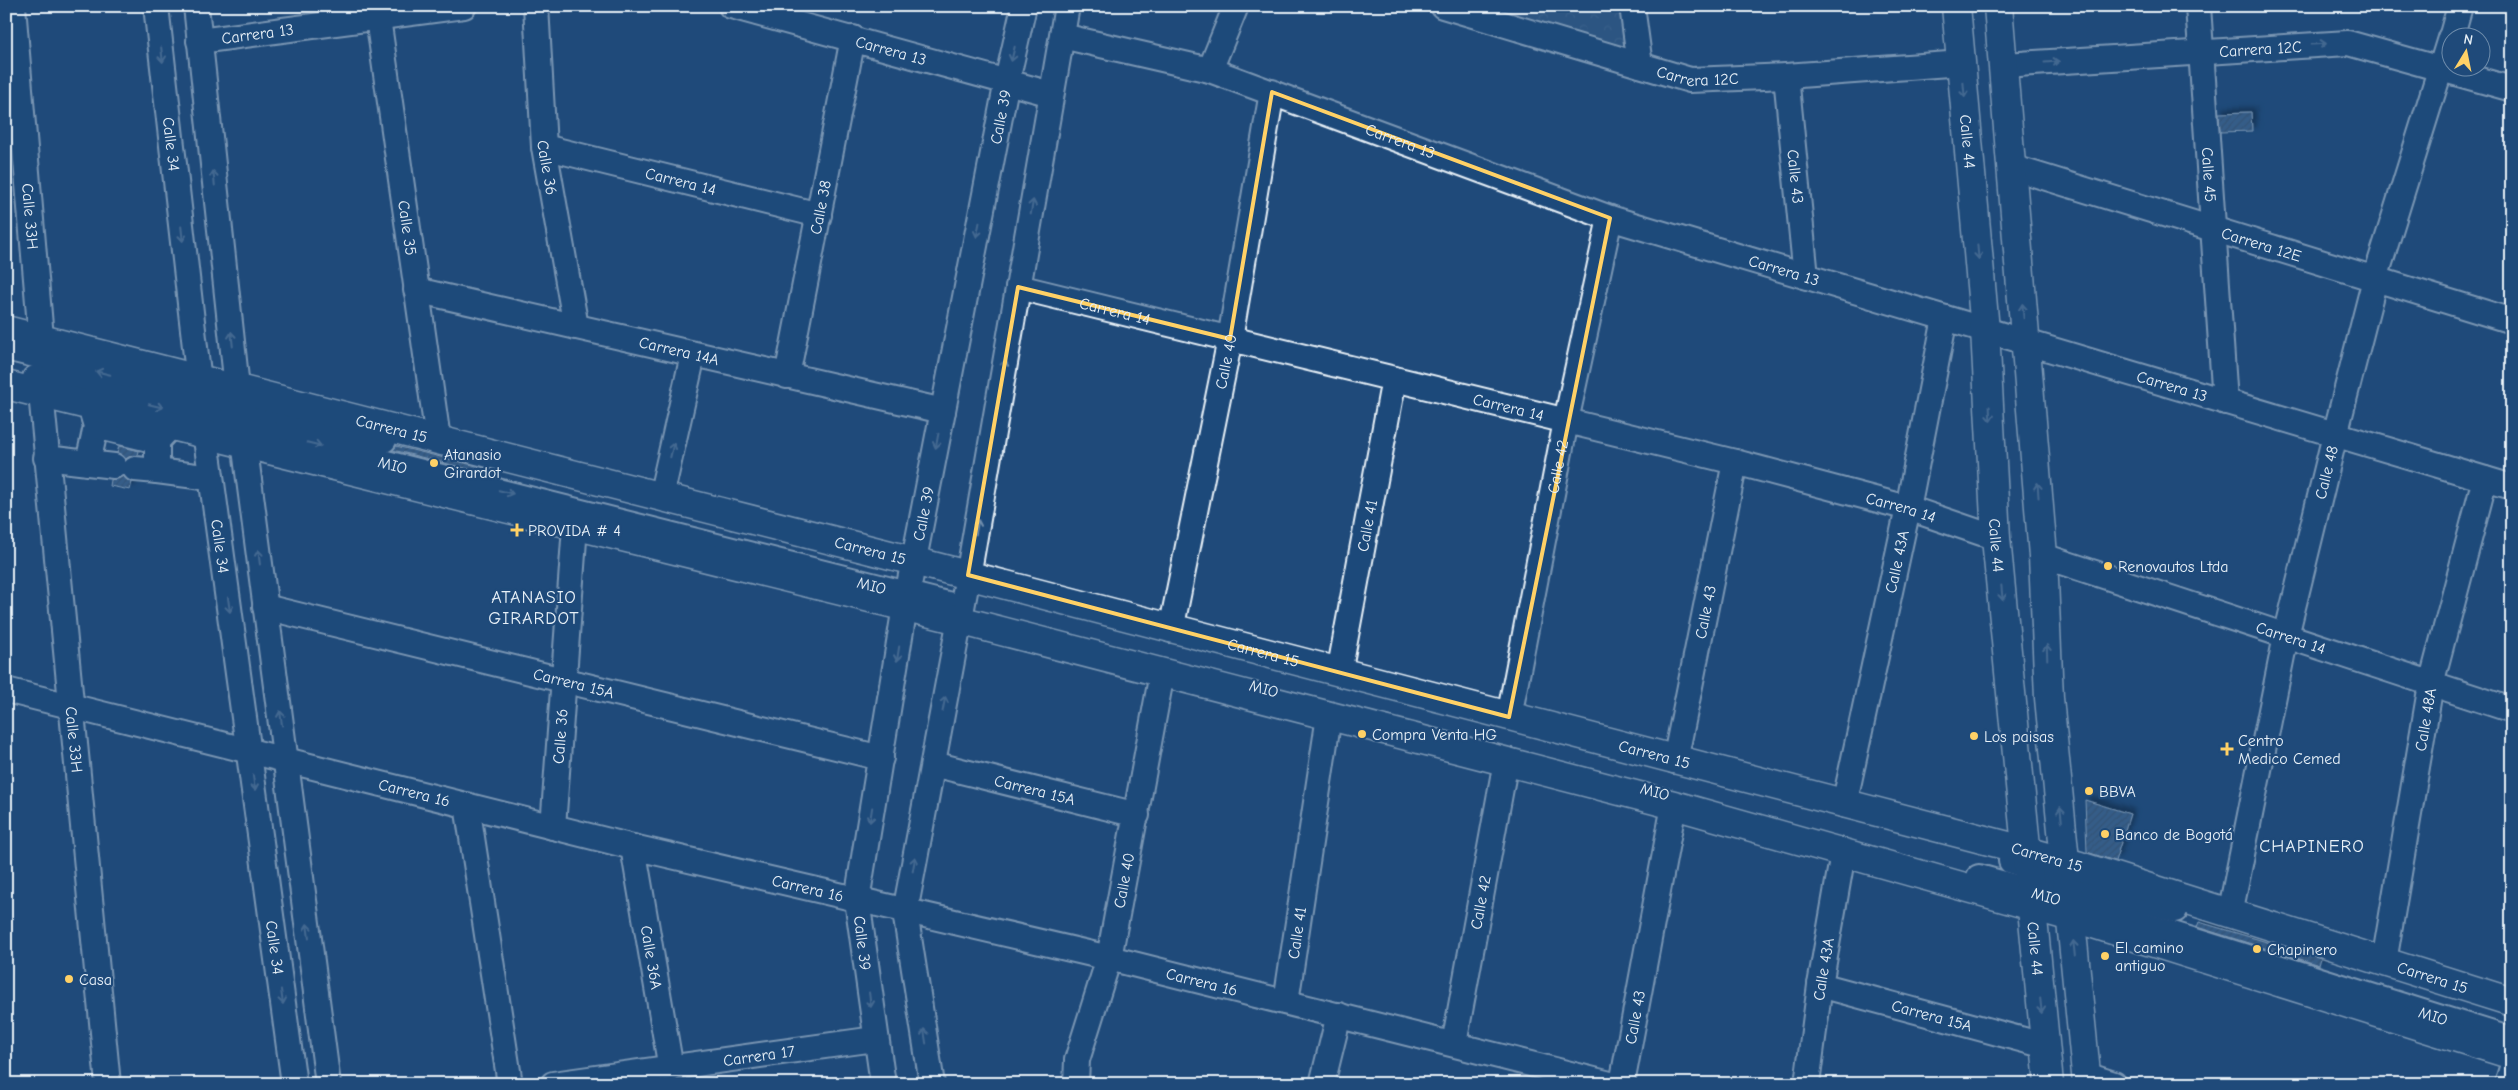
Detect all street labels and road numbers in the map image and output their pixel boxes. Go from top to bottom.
street label: Carrera 13 [220,21,295,48]
street label: Carrera 13 [853,33,928,69]
street label: Carrera 12C [2219,38,2303,61]
street label: Carrera 12C [1654,63,1739,90]
street label: Calle 39 [987,88,1015,146]
street label: Calle 44 [1956,114,1979,169]
street label: Calle 34 [159,116,183,172]
street label: Carrera 13 [1363,120,1437,162]
street label: Calle 36 [534,140,560,196]
street label: Calle 45 [2198,147,2219,203]
street label: Calle 43 [1783,149,1807,205]
street label: Carrera 14 [643,164,718,199]
street label: Calle 38 [807,179,835,236]
street label: Calle 33H [18,183,41,250]
street label: Calle 35 [394,199,420,257]
street label: Carrera 12E [2219,224,2304,266]
street label: Carrera 13 [1746,252,1821,290]
street label: Carrera 14 [1078,294,1152,329]
street label: Carrera 14A [637,333,721,369]
street label: Calle 40 [1212,333,1241,391]
street label: Carrera 13 [2134,368,2209,406]
street label: Carrera 14 [1471,390,1546,425]
street label: Carrera 15 [354,411,429,447]
street label: Calle 42 [1544,438,1572,495]
street label: Calle 48 [2312,444,2342,501]
street label: MIO [376,453,409,478]
street label: Calle 39 [910,485,938,542]
street label: Carrera 14 [1864,489,1938,527]
street label: Calle 41 [1354,498,1381,553]
street label: Calle 34 [207,518,232,574]
street label: Calle 44 [1985,518,2007,573]
street label: Calle 43A [1882,529,1913,595]
street label: Carrera 15 [832,533,908,569]
street label: MIO [855,574,888,598]
street label: Calle 43 [1692,584,1720,641]
street label: Carrera 14 [2254,619,2328,658]
street label: Carrera 15 [1225,635,1301,671]
street label: Carrera 15A [531,665,616,702]
street label: MIO [1247,676,1280,701]
street label: Calle 48A [2412,687,2440,753]
street label: Calle 33H [61,706,86,773]
street label: Calle 36 [550,708,572,765]
street label: Carrera 15 [1616,737,1692,773]
street label: Carrera 15A [992,772,1077,809]
street label: Carrera 16 [376,776,452,811]
street label: MIO [1638,779,1671,804]
street label: Carrera 15 [2009,839,2085,876]
street label: Calle 40 [1110,851,1138,910]
street label: Carrera 16 [770,872,845,906]
street label: Calle 42 [1467,874,1495,931]
street label: MIO [2030,884,2063,909]
street label: Calle 41 [1285,906,1310,960]
street label: Calle 39 [850,915,874,972]
street label: Calle 34 [262,919,287,976]
street label: Calle 44 [2023,921,2046,976]
street label: Calle 36A [637,924,665,991]
street label: Calle 43A [1810,936,1838,1002]
street label: Carrera 15 [2395,958,2470,998]
street label: Carrera 16 [1164,965,1239,1000]
street label: Calle 43 [1622,989,1649,1046]
street label: Carrera 15A [1890,997,1974,1036]
street label: MIO [2416,1003,2450,1029]
street label: Carrera 17 [722,1042,797,1070]

